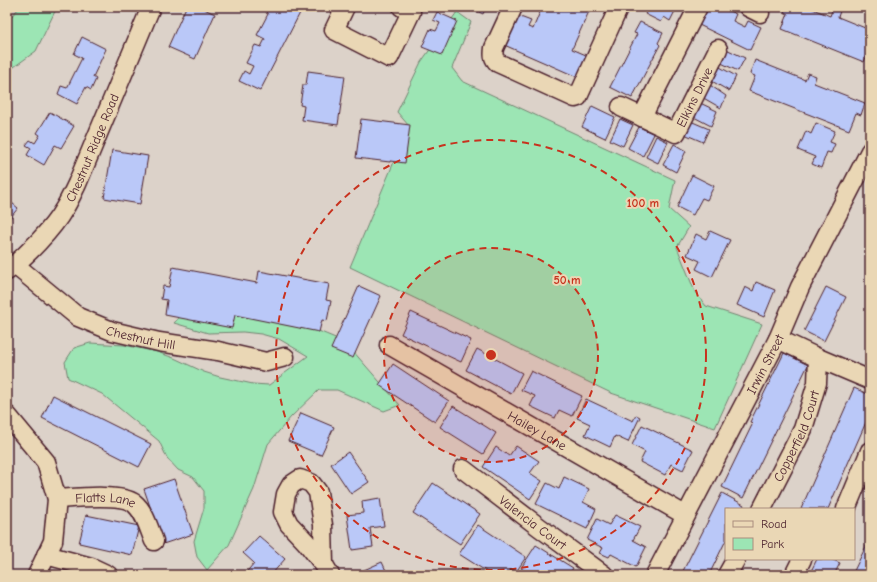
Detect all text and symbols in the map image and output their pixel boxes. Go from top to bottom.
street label: Elkins Drive [673,64,715,129]
street label: Chestnut Ridge Road [62,91,121,204]
text: 100 m [627,196,659,210]
text: 50 m [553,273,581,287]
street label: Chestnut Hill [104,322,177,352]
street label: Irwin Street [743,331,787,396]
centre of rings [484,348,498,362]
street label: Copperfield Court [770,387,822,484]
street label: Hailey Lane [505,407,570,453]
street label: Flatts Lane [75,489,140,510]
street label: Valencia Court [497,492,571,553]
legend [725,508,855,560]
text: Road [761,517,787,531]
text: Park [761,537,784,551]

